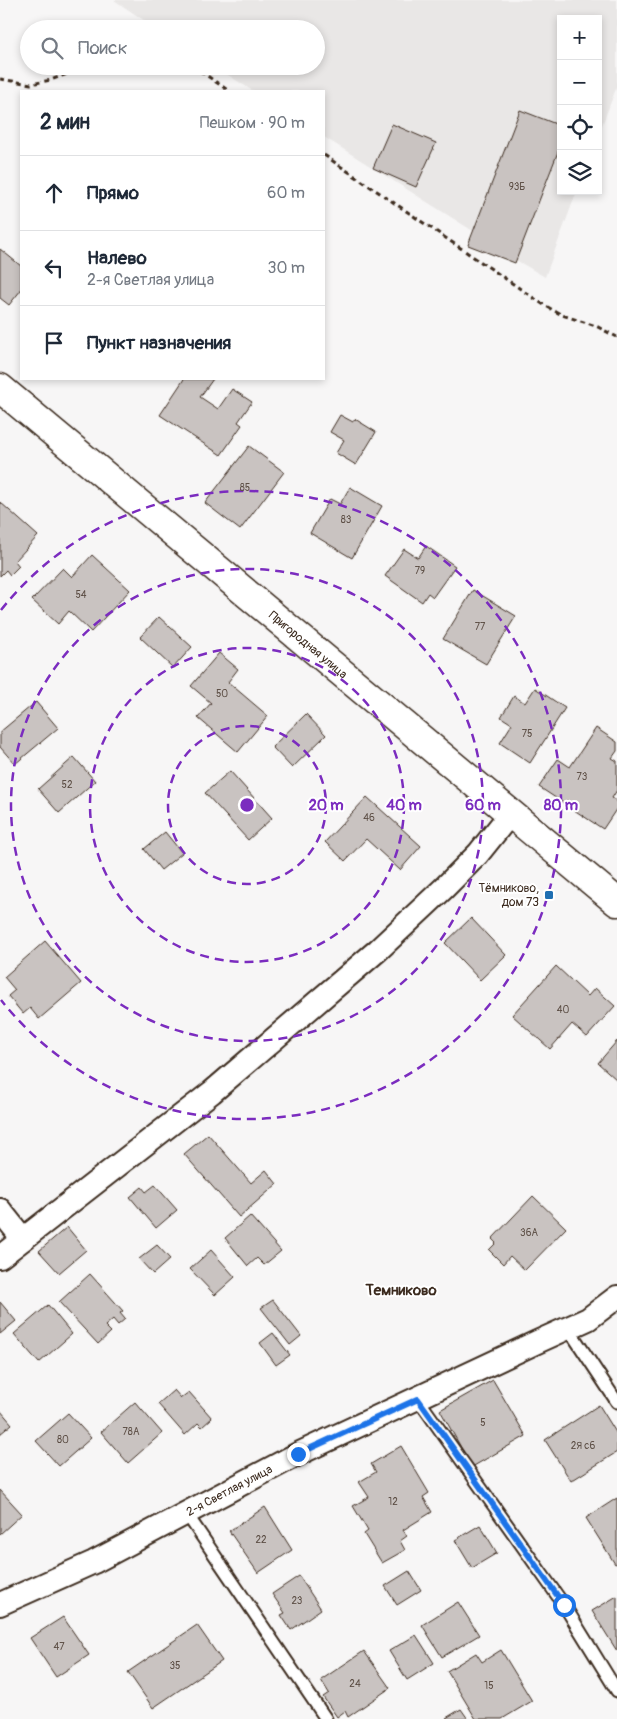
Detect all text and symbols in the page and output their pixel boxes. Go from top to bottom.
map controls [557,15,602,195]
button: + [557,15,602,60]
search box [20,20,325,75]
icon: search [38,34,66,62]
text: Поиск [78,36,128,60]
button: − [557,60,602,105]
button: locate [557,105,602,150]
text: 2 мин [40,109,90,136]
text: Пешком · 90 m [200,113,305,133]
button: layers [557,150,602,195]
icon: ahead [40,179,68,207]
text: Прямо [87,181,139,205]
house number: 93Б [509,181,525,193]
text: 60 m [267,183,305,203]
text: Налево [87,246,147,270]
icon: left [40,254,68,282]
text: 30 m [267,258,305,278]
text: 2-я Светлая улица [87,270,214,290]
icon: arrive [40,329,68,357]
text: Пункт назначения [87,331,231,355]
house number: 85 [240,482,250,494]
house number: 83 [341,514,352,526]
house number: 79 [415,565,425,577]
house number: 54 [75,589,87,601]
street label: Пригородная улица [266,608,351,682]
house number: 77 [475,621,486,633]
house number: 50 [216,688,228,700]
house number: 75 [522,728,532,740]
house number: 73 [577,771,588,783]
house number: 52 [61,779,73,791]
centre of rings [238,796,256,814]
text: 20 m [308,796,344,815]
text: 40 m [386,796,422,815]
text: 60 m [465,796,501,815]
text: 80 m [544,796,578,815]
house number: 46 [363,812,375,824]
place label: Тёмниково, дом 73 [479,881,539,910]
marker: Тёмниково, дом 73 [543,889,555,901]
house number: 40 [557,1004,569,1016]
house number: 36А [520,1227,538,1239]
district label: Темниково [365,1281,437,1300]
house number: 5 [480,1417,486,1429]
house number: 78А [123,1426,140,1438]
house number: 80 [57,1434,69,1446]
house number: 2Я с6 [571,1440,595,1452]
route end [287,1443,310,1466]
street label: 2-я Светлая улица [184,1461,275,1519]
house number: 12 [388,1496,398,1508]
house number: 22 [255,1534,267,1546]
route start [553,1594,576,1617]
house number: 23 [292,1595,303,1607]
house number: 47 [53,1641,65,1653]
house number: 35 [170,1660,181,1672]
house number: 24 [349,1678,361,1690]
house number: 15 [484,1680,494,1692]

